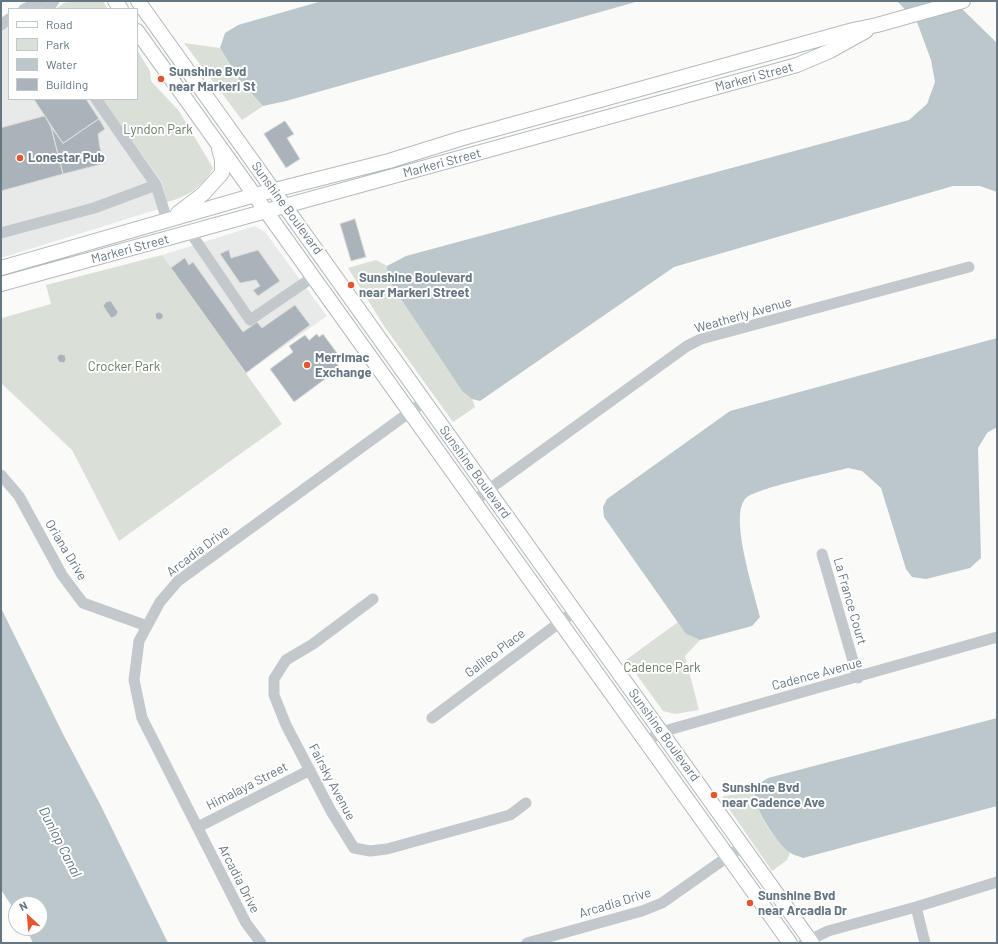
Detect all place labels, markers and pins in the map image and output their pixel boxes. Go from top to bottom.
place label: Sunshine Bvd near Markeri St [169,64,256,95]
marker: Sunshine Bvd near Markeri St [156,74,166,84]
place label: Lonestar Pub [28,150,105,166]
marker: Lonestar Pub [15,153,25,163]
place label: Sunshine Boulevard near Markeri Street [359,270,472,301]
marker: Sunshine Boulevard near Markeri Street [346,280,356,290]
place label: Merrimac Exchange [315,350,371,381]
marker: Merrimac Exchange [302,360,312,370]
place label: Sunshine Bvd near Cadence Ave [722,780,825,811]
marker: Sunshine Bvd near Cadence Ave [709,790,719,800]
place label: Sunshine Bvd near Arcadia Dr [758,888,847,919]
marker: Sunshine Bvd near Arcadia Dr [745,898,755,908]

